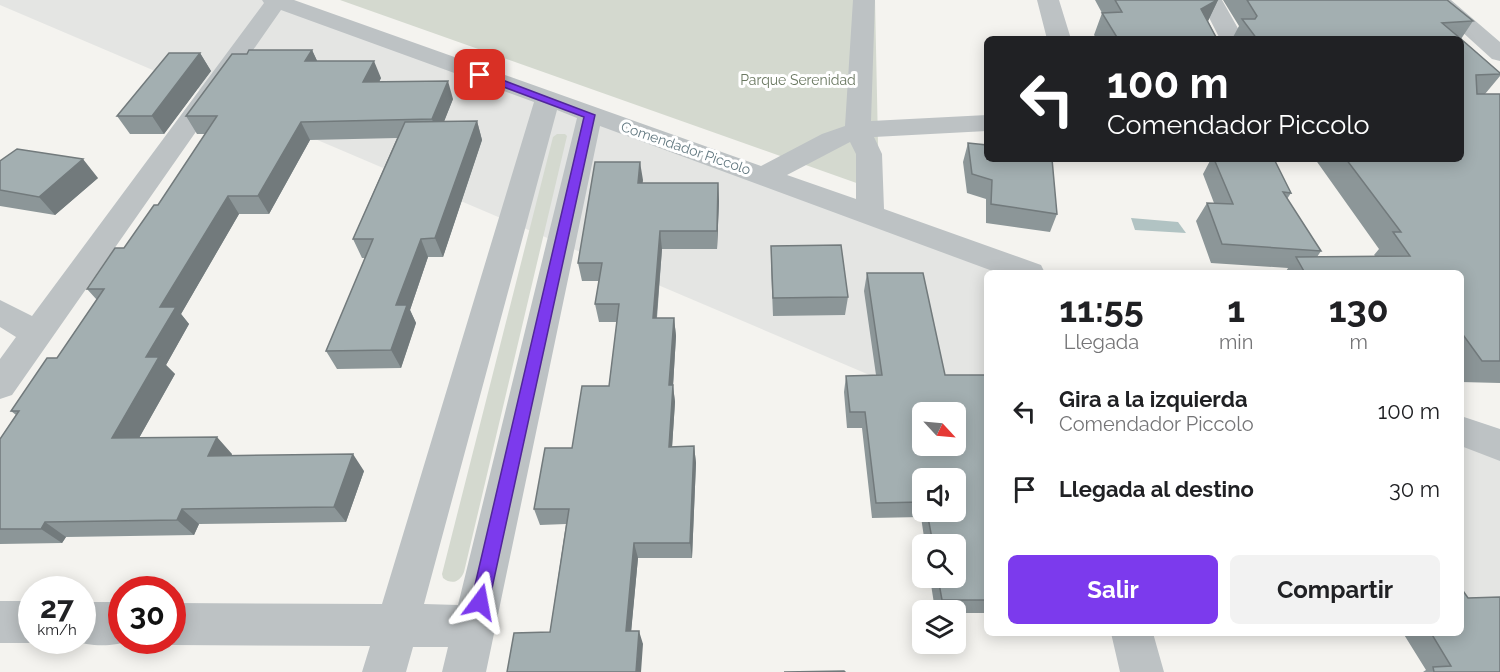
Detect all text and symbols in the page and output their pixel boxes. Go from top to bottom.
pin [454,49,505,100]
icon: arrive [463,58,496,91]
text: 100 m [1107,59,1229,108]
icon: left [1008,60,1086,138]
park label: Parque Serenidad [740,72,856,88]
text: Comendador Piccolo [1107,109,1370,140]
street label: Comendador Piccolo [619,118,753,178]
text: 11:55 [1059,288,1144,330]
text: 1 [1227,288,1245,330]
text: 130 [1329,288,1389,330]
text: Llegada [1064,330,1139,354]
text: min [1219,330,1253,354]
text: m [1350,330,1368,354]
text: Gira a la izquierda [1059,386,1248,412]
icon: left [1008,395,1041,428]
text: 100 m [1378,398,1440,424]
north arrow [912,402,966,456]
map controls [912,402,966,654]
text: Comendador Piccolo [1059,412,1254,436]
button: sound [912,468,966,522]
icon: arrive [1008,473,1041,506]
text: Llegada al destino [1059,476,1254,502]
text: 30 m [1389,476,1440,502]
button: search [912,534,966,588]
button: Salir [1008,555,1218,624]
button: Compartir [1230,555,1440,624]
position arrow [448,570,512,634]
speed limit sign: 30 [108,576,186,654]
text: 27 [40,590,74,625]
button: layers [912,600,966,654]
text: km/h [37,621,77,639]

